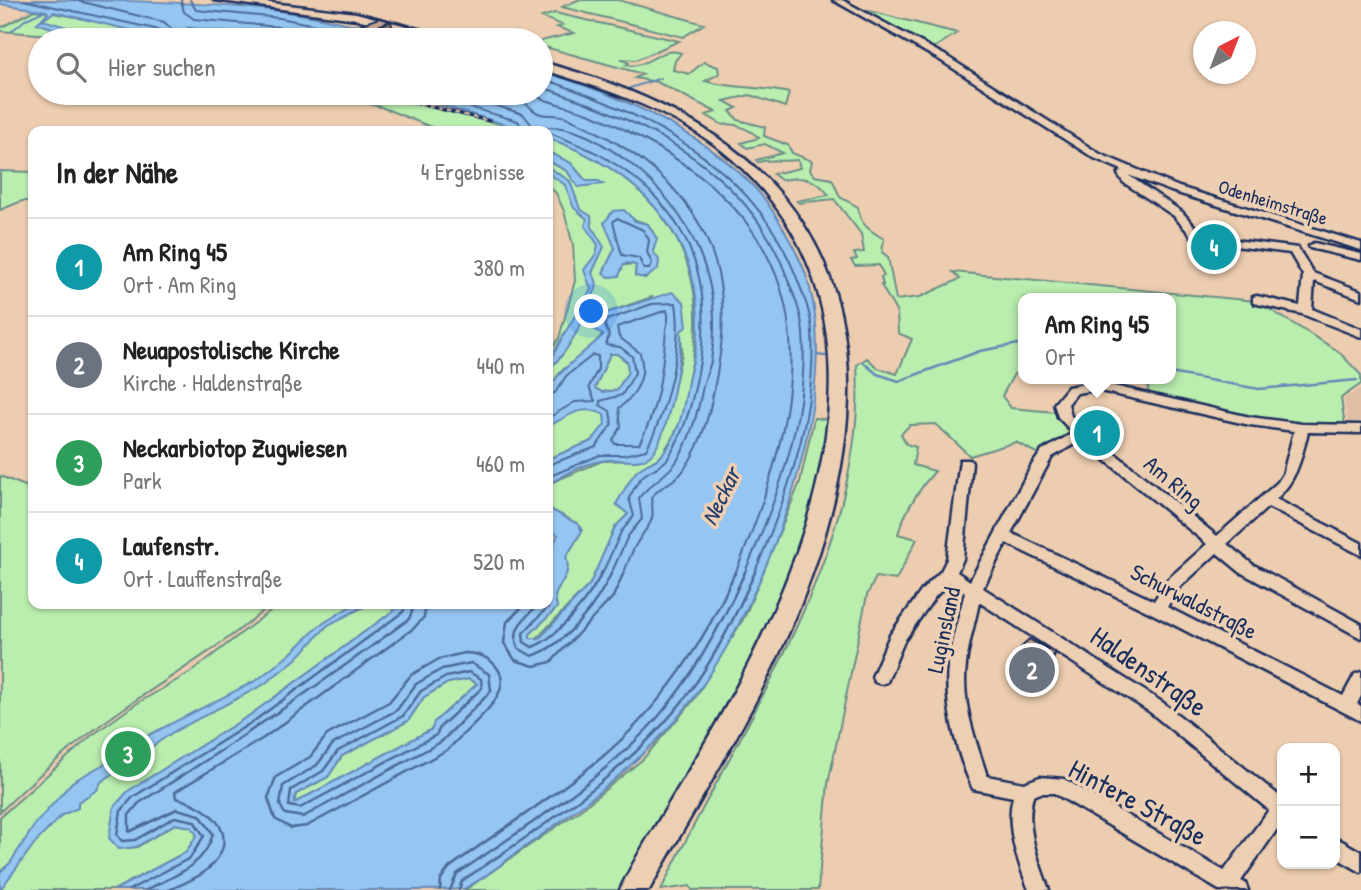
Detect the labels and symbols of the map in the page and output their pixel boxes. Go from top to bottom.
north arrow [1193,21,1256,84]
street label: Odenheimstraße [1215,173,1331,231]
pin: 4 [1191,221,1237,273]
your location [574,294,608,328]
pin: 1 [1074,407,1120,459]
street label: Am Ring [1138,448,1210,516]
water label: Neckar [692,459,749,530]
street label: Schurwaldstraße [1126,556,1262,646]
street label: Luginsland [919,584,967,676]
street label: Haldenstraße [1083,617,1215,725]
pin: 2 [1009,644,1055,696]
pin: 3 [105,728,151,780]
street label: Hintere Straße [1062,750,1214,854]

